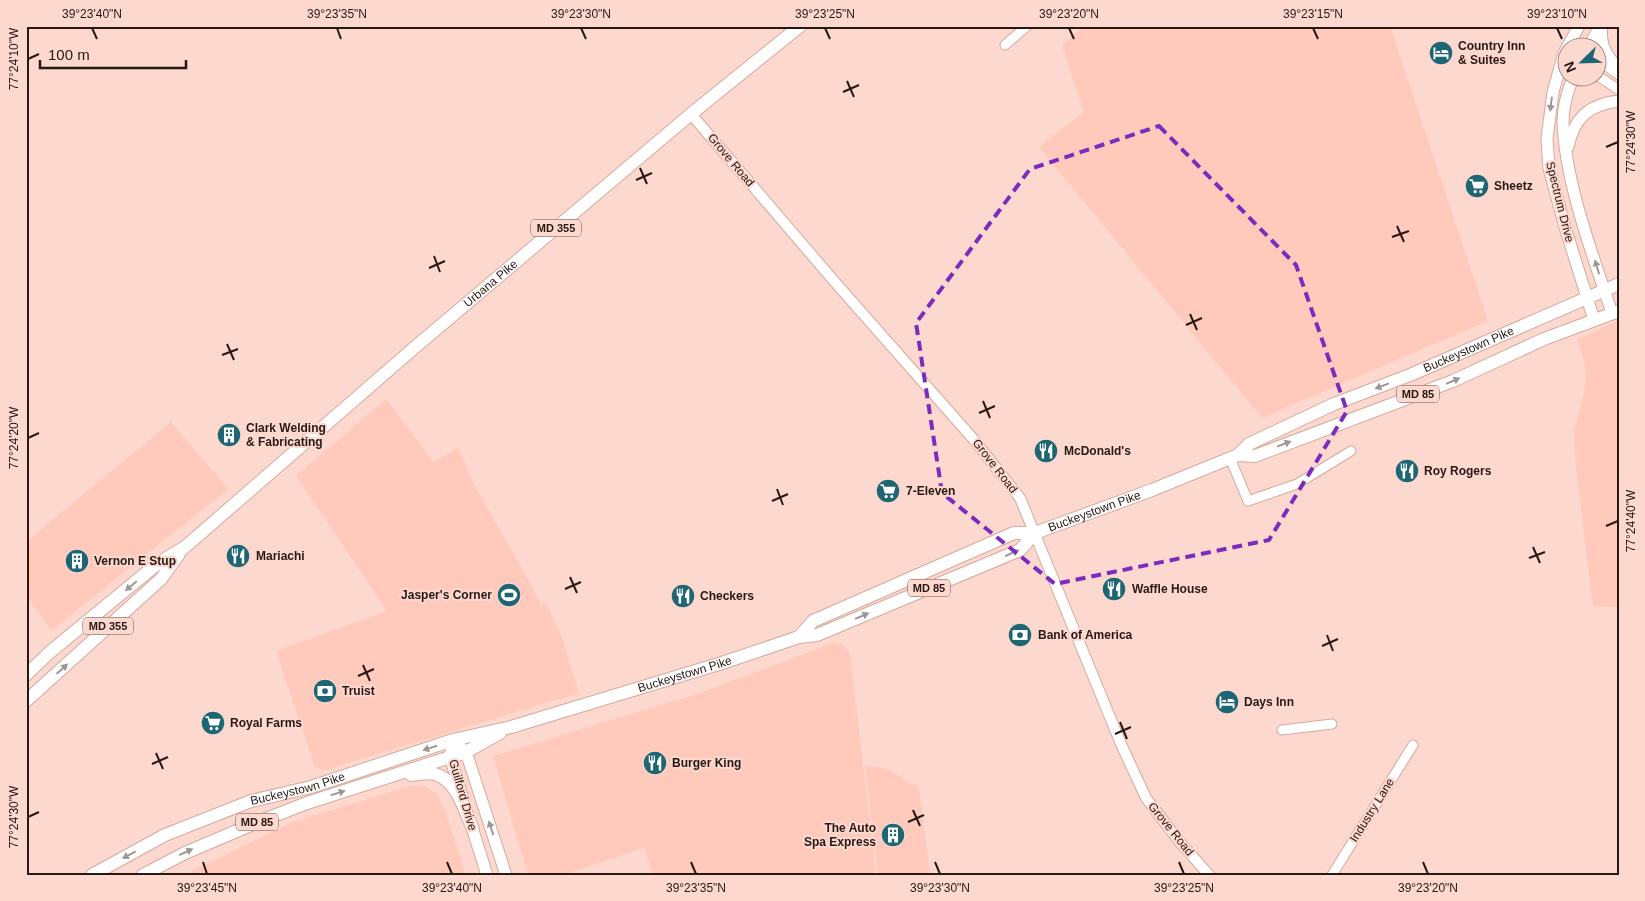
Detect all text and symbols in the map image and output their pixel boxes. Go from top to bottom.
text: 39°23'40"N [62,7,122,21]
text: 39°23'35"N [307,7,367,21]
text: 39°23'30"N [551,7,611,21]
text: 39°23'25"N [795,7,855,21]
text: 39°23'20"N [1039,7,1099,21]
text: 39°23'15"N [1283,7,1343,21]
text: 39°23'10"N [1527,7,1587,21]
text: 77°24'10"W [7,27,21,90]
scale bar [40,38,186,70]
north arrow [1558,38,1608,88]
place label: Country Inn & Suites [1458,39,1525,67]
hotel icon: Country Inn & Suites [1428,40,1454,66]
text: 100 m [48,46,90,63]
text: N [1561,59,1579,75]
one-way arrow [1547,96,1555,112]
text: 77°24'30"W [1624,110,1638,173]
street label: Grove Road [705,131,757,189]
street label: Spectrum Drive [1543,160,1577,244]
supermarket icon: Sheetz [1464,173,1490,199]
place label: Sheetz [1494,179,1533,193]
road number: MD 355 [531,220,581,237]
street label: Urbana Pike [461,257,520,310]
one-way arrow [1593,259,1601,274]
street label: Buckeystown Pike [1421,323,1516,375]
one-way arrow [1446,376,1460,384]
one-way arrow [1374,383,1389,390]
road number: MD 85 [1397,386,1439,402]
text: 77°24'20"W [7,406,21,469]
place label: Clark Welding & Fabricating [246,421,326,449]
building icon: Clark Welding & Fabricating [216,422,242,448]
street label: Grove Road [970,436,1020,496]
restaurant icon: McDonald's [1033,438,1059,464]
one-way arrow [1277,440,1292,447]
place label: McDonald's [1064,444,1131,458]
restaurant icon: Roy Rogers [1394,458,1420,484]
place label: Roy Rogers [1424,464,1492,478]
supermarket icon: 7-Eleven [875,478,901,504]
place label: 7-Eleven [906,484,955,498]
street label: Buckeystown Pike [1046,488,1143,535]
text: 77°24'40"W [1624,489,1638,552]
restaurant icon: Mariachi [225,543,251,569]
building icon: Vernon E Stup [64,548,90,574]
one-way arrow [1005,548,1019,556]
place label: Mariachi [256,549,305,563]
place label: Vernon E Stup [94,554,176,568]
restaurant icon: Waffle House [1101,576,1127,602]
one-way arrow [125,580,138,591]
road number: MD 85 [908,580,950,596]
sports icon: Jasper's Corner [496,582,522,608]
place label: Waffle House [1132,582,1208,596]
restaurant icon: Checkers [670,583,696,609]
place label: Jasper's Corner [401,588,492,602]
place label: Checkers [700,589,754,603]
one-way arrow [855,612,869,620]
road number: MD 355 [83,618,133,634]
bank icon: Bank of America [1007,622,1033,648]
place label: Bank of America [1038,628,1133,642]
street label: Buckeystown Pike [636,653,734,695]
one-way arrow [56,663,69,674]
bank icon: Truist [312,678,338,704]
place label: Truist [342,684,375,698]
hotel icon: Days Inn [1214,689,1240,715]
place label: Days Inn [1244,695,1294,709]
supermarket icon: Royal Farms [200,710,226,736]
place label: Royal Farms [230,716,302,730]
one-way arrow [422,744,437,752]
restaurant icon: Burger King [642,750,668,776]
place label: Burger King [672,756,741,770]
street label: Guilford Drive [446,758,480,832]
street label: Buckeystown Pike [249,769,347,808]
street label: Industry Lane [1347,775,1397,845]
text: 77°24'30"W [7,785,21,848]
one-way arrow [330,789,345,797]
street label: Grove Road [1145,799,1197,859]
road number: MD 85 [236,814,278,830]
one-way arrow [487,821,495,836]
place label: The Auto Spa Express [804,821,876,849]
building icon: The Auto Spa Express [880,822,906,848]
one-way arrow [179,848,194,857]
one-way arrow [121,851,136,859]
text: 39°23'45"N [177,881,237,895]
text: 39°23'40"N [422,881,482,895]
text: 39°23'35"N [666,881,726,895]
text: 39°23'30"N [910,881,970,895]
text: 39°23'25"N [1154,881,1214,895]
text: 39°23'20"N [1398,881,1458,895]

